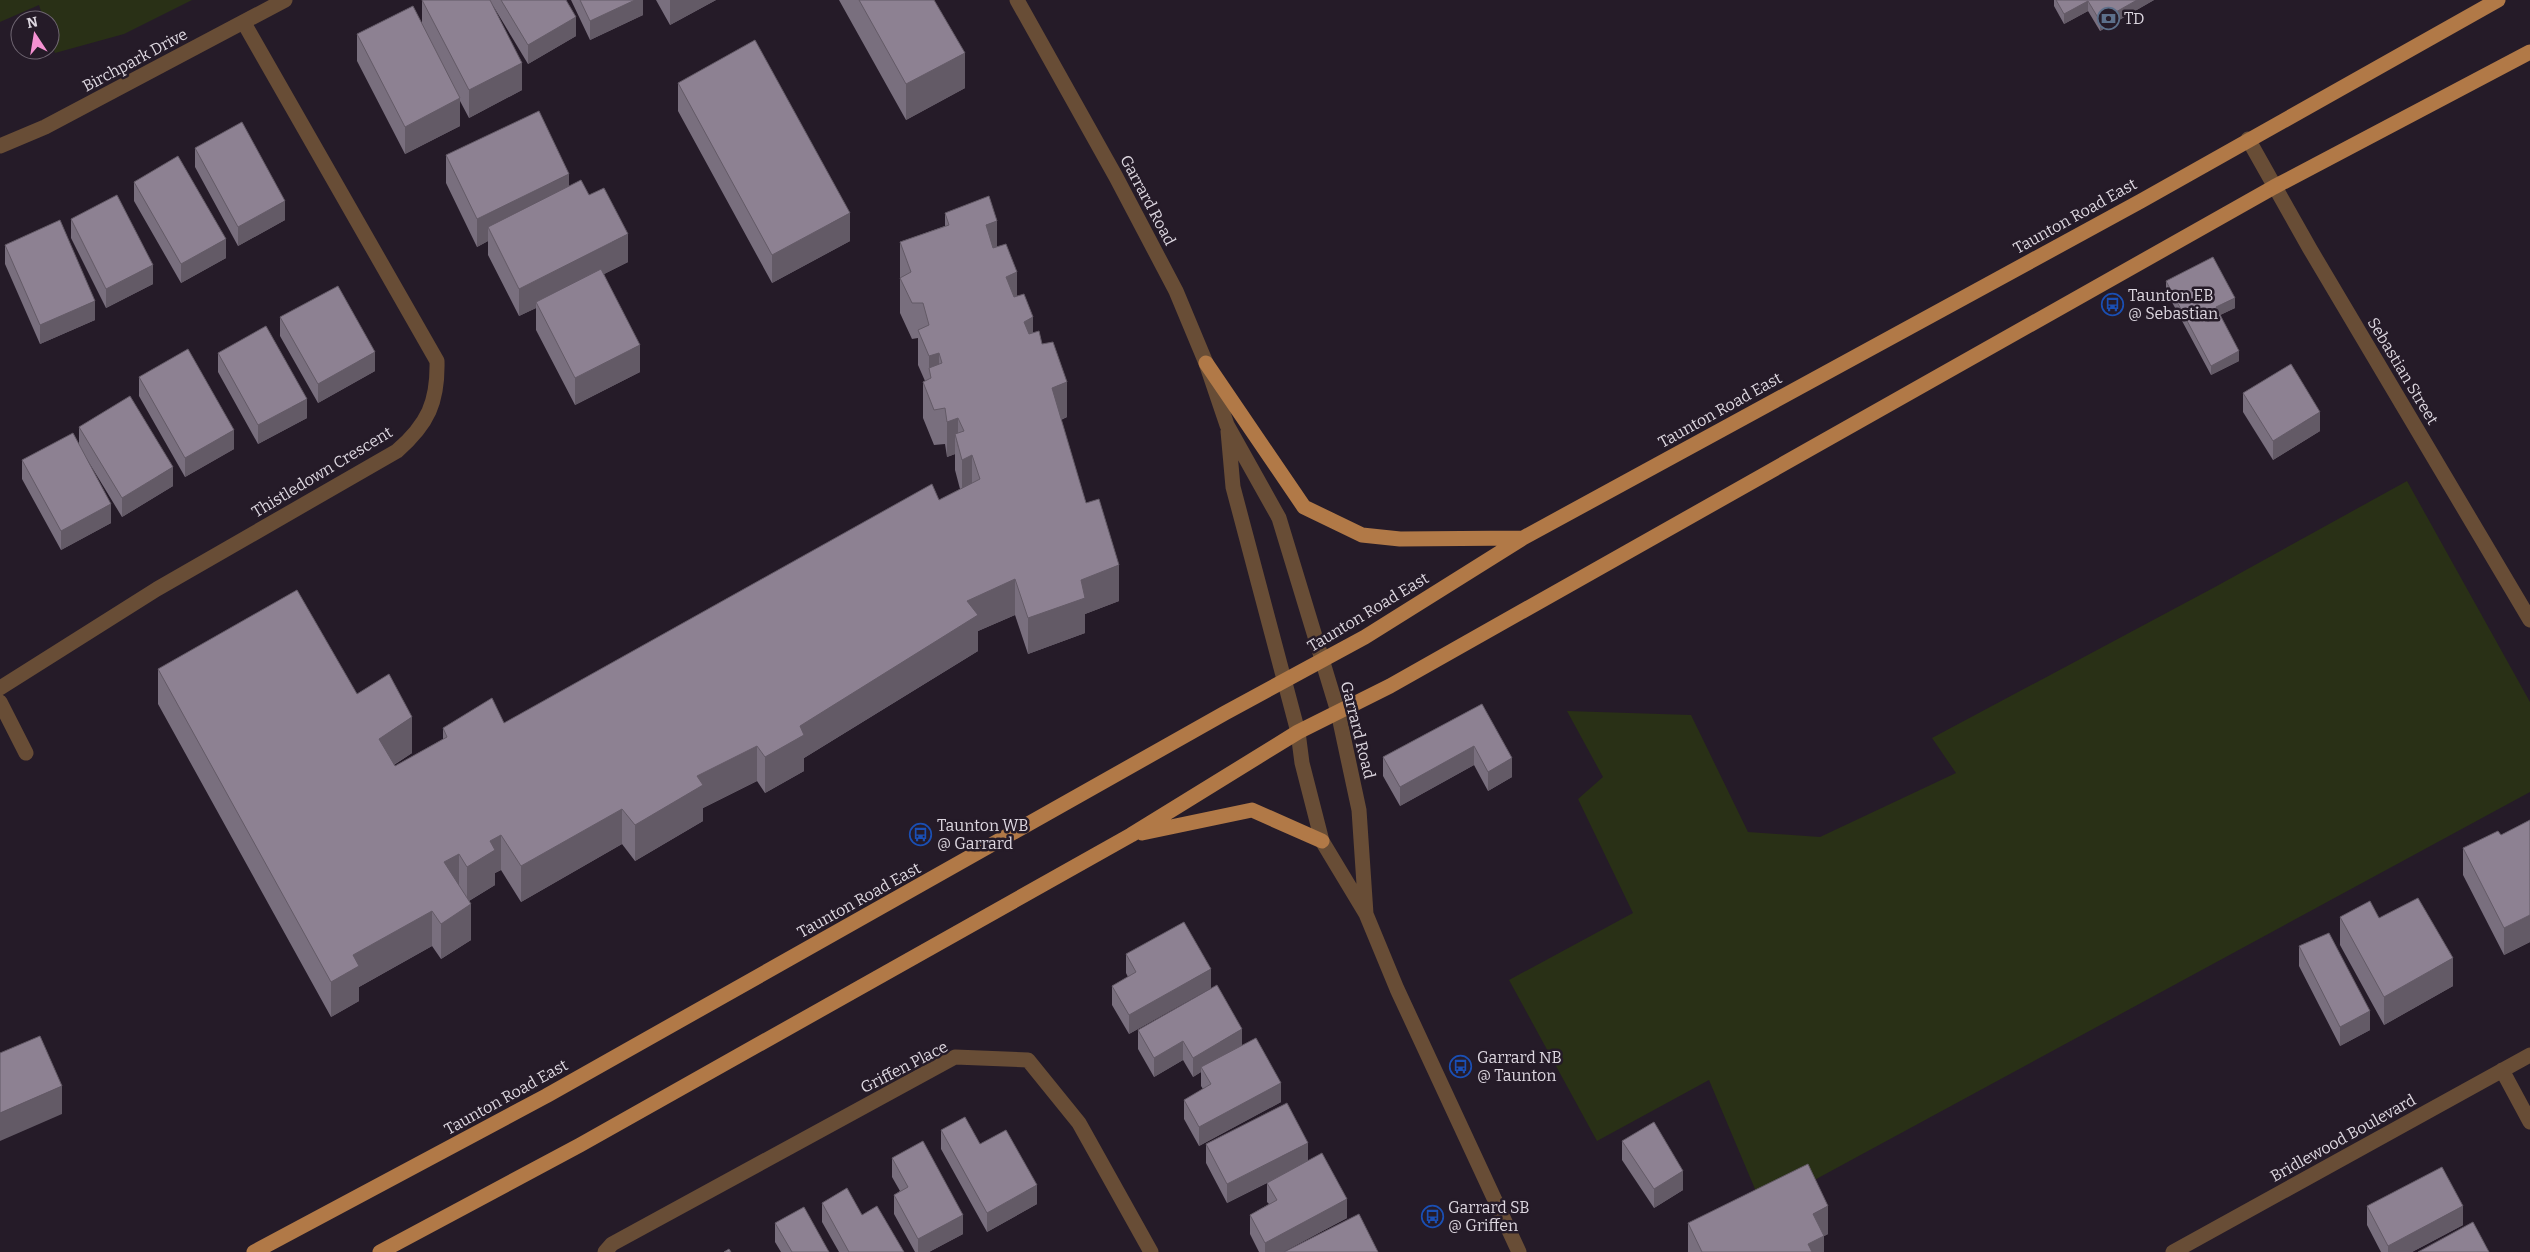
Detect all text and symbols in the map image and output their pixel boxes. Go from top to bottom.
bank icon: TD [2096,6,2120,30]
place label: TD [2124,9,2145,28]
north arrow [10,10,60,60]
text: N [25,13,40,32]
street label: Birchpark Drive [79,24,191,96]
street label: Garrard Road [1116,152,1180,249]
street label: Taunton Road East [2010,174,2140,258]
place label: Taunton EB @ Sebastian [2128,286,2218,323]
bus stop icon: Taunton EB @ Sebastian [2100,292,2124,316]
street label: Sebastian Street [2364,314,2443,428]
street label: Taunton Road East [1655,368,1785,452]
street label: Thistledown Crescent [248,422,396,521]
street label: Taunton Road East [1304,568,1432,656]
street label: Garrard Road [1337,679,1379,781]
place label: Taunton WB @ Garrard [937,816,1029,853]
bus stop icon: Taunton WB @ Garrard [909,822,933,846]
street label: Taunton Road East [794,858,924,942]
street label: Griffen Place [857,1037,951,1097]
place label: Garrard NB @ Taunton [1477,1048,1562,1085]
bus stop icon: Garrard NB @ Taunton [1449,1054,1473,1078]
street label: Taunton Road East [441,1055,571,1139]
street label: Bridlewood Boulevard [2267,1090,2419,1186]
place label: Garrard SB @ Griffen [1448,1198,1530,1235]
bus stop icon: Garrard SB @ Griffen [1420,1204,1444,1228]

